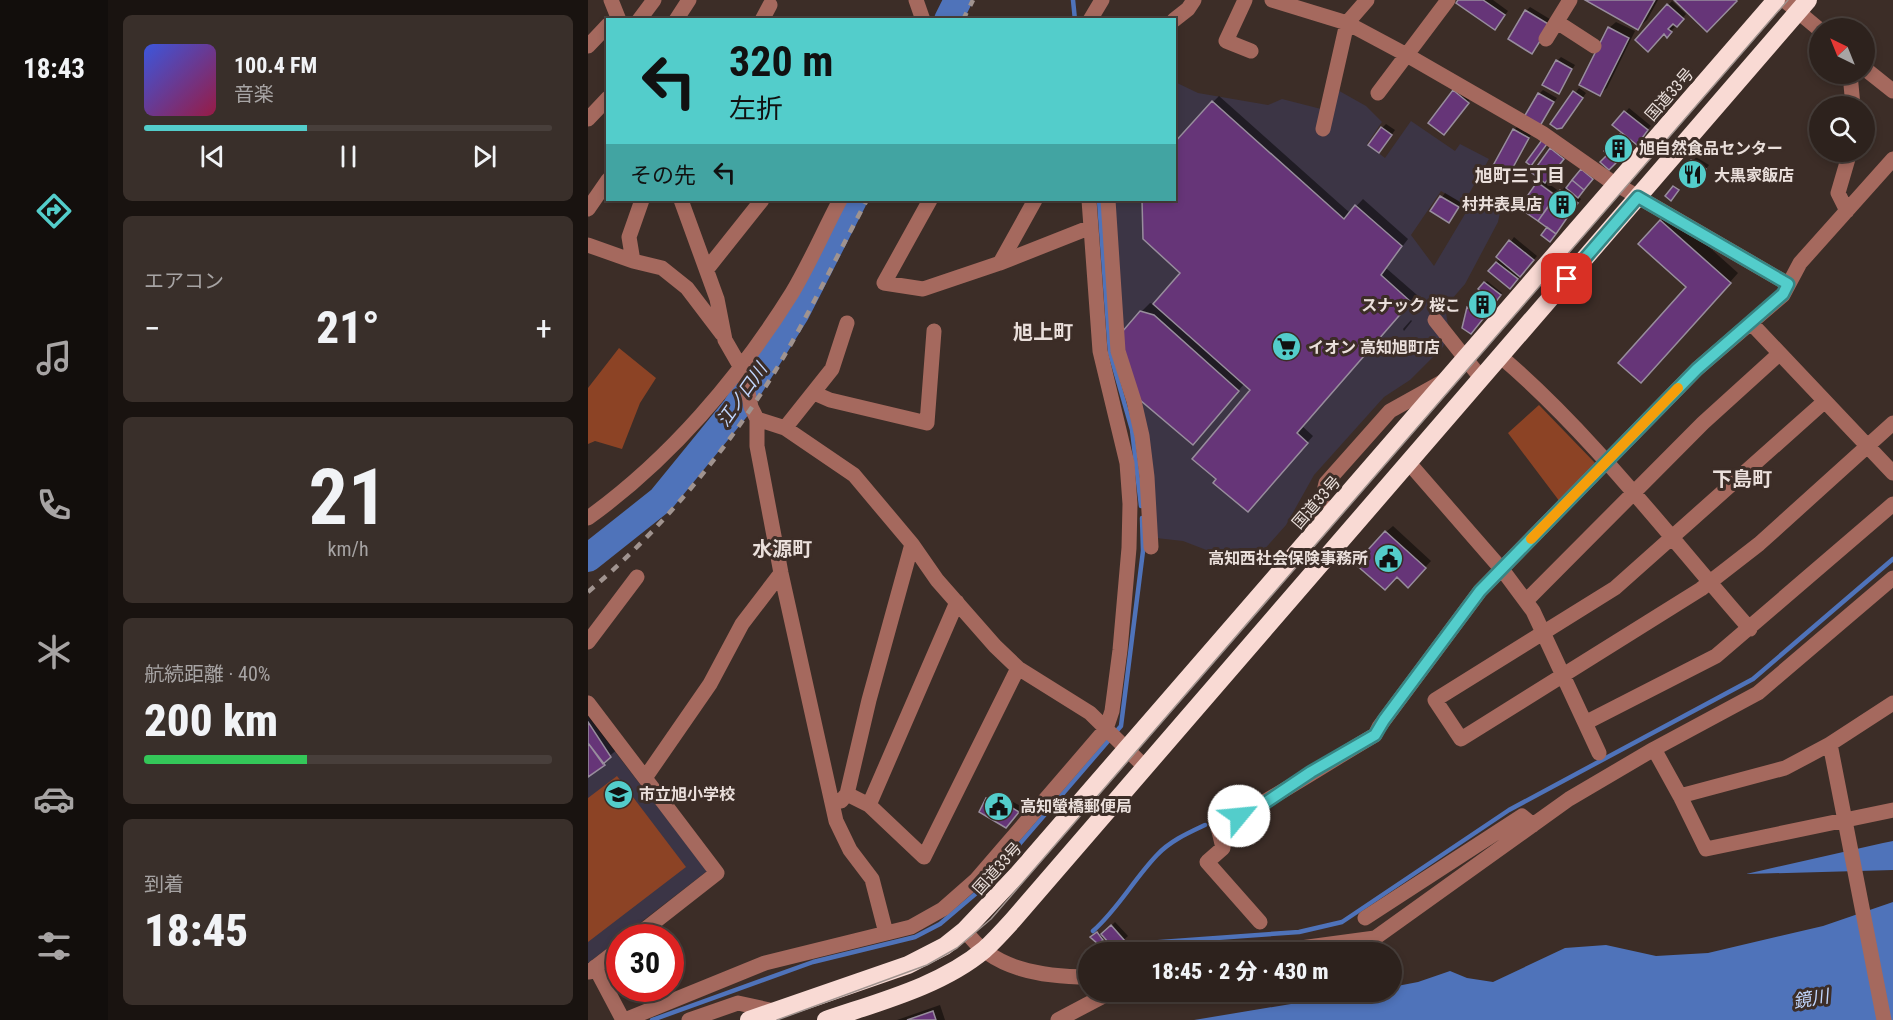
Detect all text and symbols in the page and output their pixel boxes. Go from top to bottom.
north arrow [1809,18,1875,84]
map controls [1809,18,1875,162]
text: 320 m [729,37,834,86]
icon: left [630,42,708,120]
text: 18:43 [23,53,85,85]
text: 100.4 FM [234,53,317,78]
street label: 国道33号 [1641,64,1697,125]
text: 音楽 [234,82,274,106]
text: 左折 [729,93,783,125]
button: search [1809,96,1875,162]
building icon: 旭自然食品センター [1602,132,1634,164]
place label: 旭自然食品センター [1639,139,1783,158]
icon: previous [196,140,229,173]
icon: pause [332,140,365,173]
icon: next [468,140,501,173]
icon: left [708,156,741,189]
restaurant icon: 大黒家飯店 [1677,159,1709,191]
text: その先 [630,163,696,188]
district label: 旭町三丁目 [1475,165,1565,186]
place label: 大黒家飯店 [1714,166,1794,185]
building icon: 村井表具店 [1547,188,1579,220]
icon: directions [33,190,75,232]
place label: 村井表具店 [1462,195,1542,214]
pin [1541,253,1592,304]
icon: arrive [1550,262,1583,295]
text: エアコン [144,269,224,293]
building icon: スナック 桜こ [1466,289,1498,321]
place label: スナック 桜こ [1361,296,1461,315]
text: 21° [316,301,380,354]
text: − [144,309,161,348]
text: + [536,309,552,348]
district label: 旭上町 [1013,320,1073,344]
supermarket icon: イオン 高知旭町店 [1271,331,1303,363]
icon: music [33,337,75,379]
place label: イオン 高知旭町店 [1308,338,1440,357]
water label: 江ノ口川 [712,358,772,430]
text: 21 [309,452,387,543]
district label: 下島町 [1712,467,1772,491]
street label: 国道33号 [1288,472,1344,533]
icon: phone [33,484,75,526]
text: km/h [327,537,369,561]
district label: 水源町 [752,537,812,561]
public building icon: 高知西社会保険事務所 [1373,542,1405,574]
place label: 高知西社会保険事務所 [1208,549,1368,568]
icon: climate [33,631,75,673]
text: 航続距離 · 40% [144,662,270,686]
text: 200 km [144,694,278,747]
icon: car [33,778,75,820]
school or university icon: 市立旭小学校 [602,778,634,810]
position arrow [1207,784,1271,848]
place label: 市立旭小学校 [639,785,735,804]
public building icon: 高知螢橋郵便局 [983,790,1015,822]
place label: 高知螢橋郵便局 [1020,797,1132,816]
street label: 国道33号 [969,838,1026,898]
text: 到着 [144,872,184,896]
text: 18:45 [144,904,248,957]
speed limit sign: 30 [606,924,684,1002]
icon: filters [33,925,75,967]
text: 18:45 · 2 分 · 430 m [1151,959,1329,984]
water label: 鏡川 [1791,985,1832,1012]

